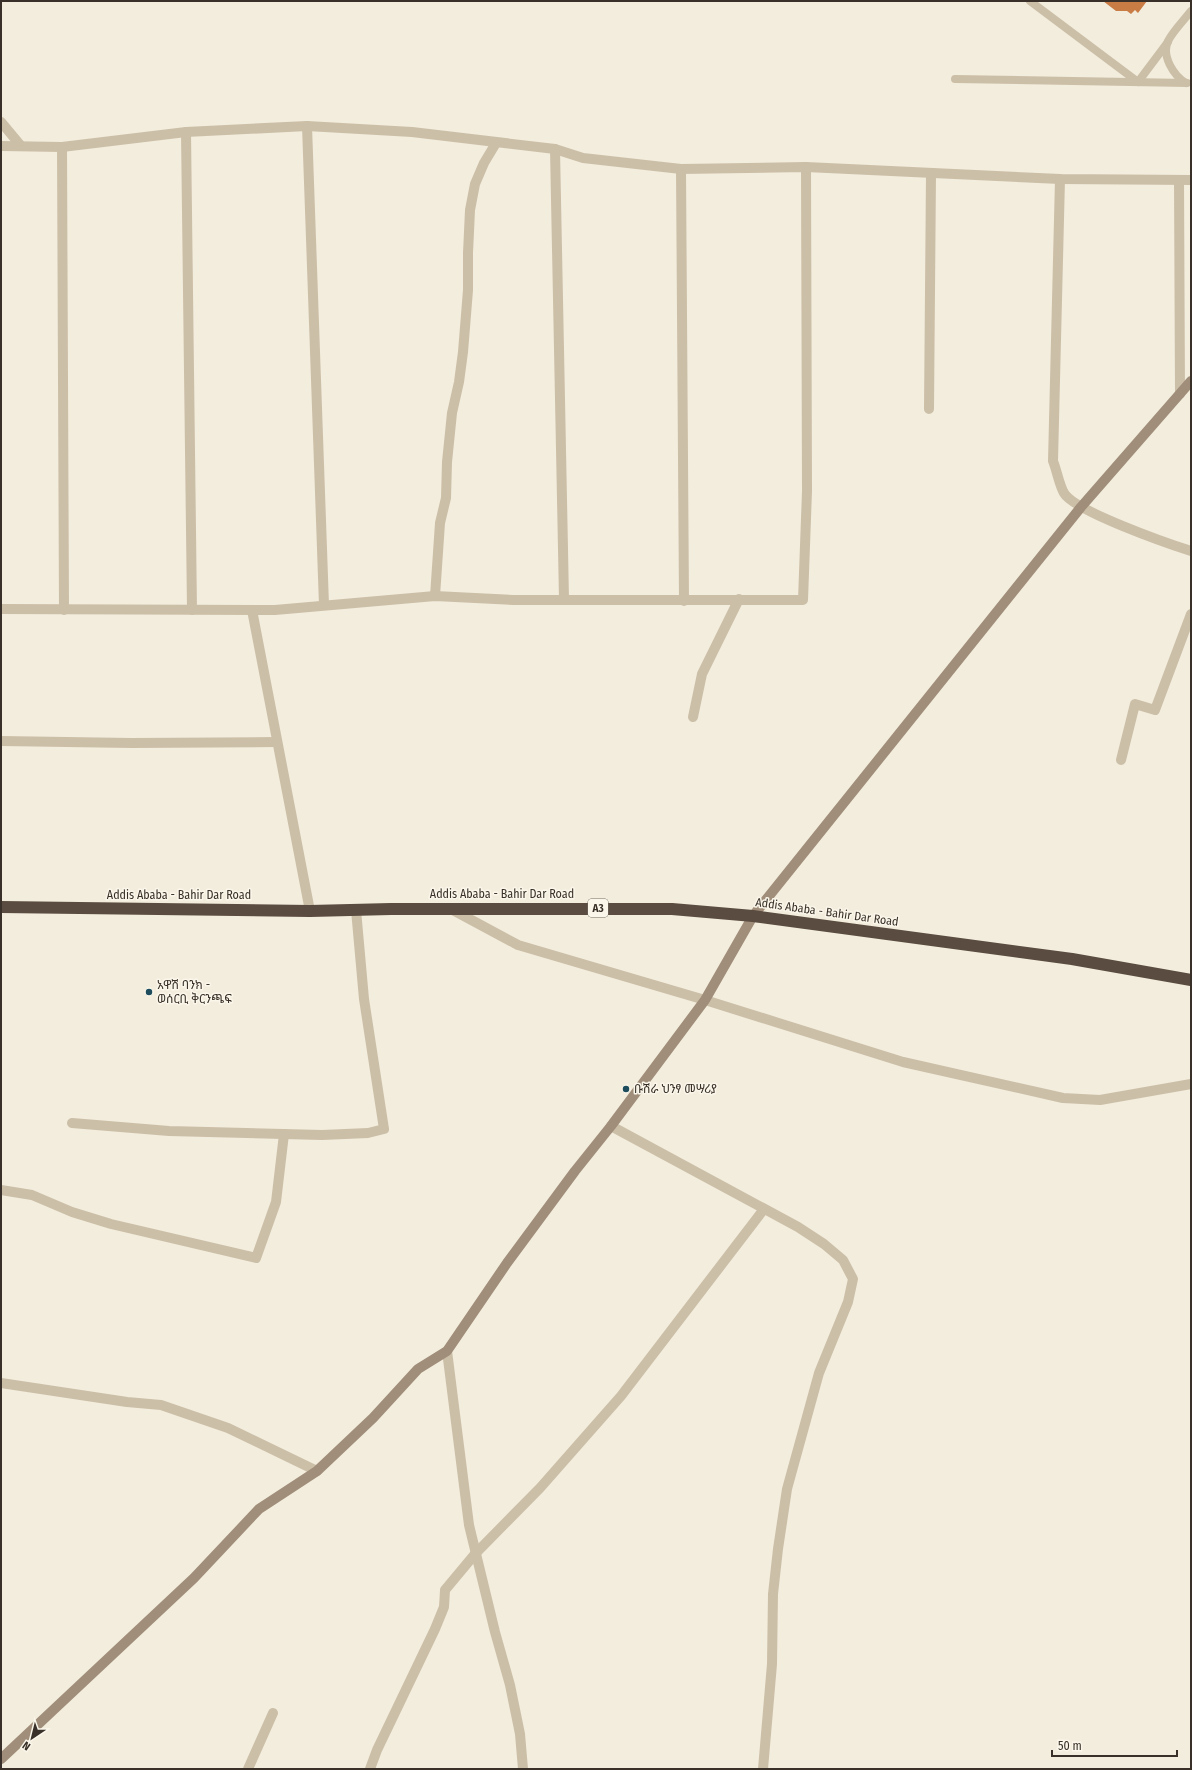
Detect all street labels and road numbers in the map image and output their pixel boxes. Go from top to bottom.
street label: Addis Ababa - Bahir Dar Road [430,887,574,901]
street label: Addis Ababa - Bahir Dar Road [107,888,251,902]
street label: Addis Ababa - Bahir Dar Road [755,895,899,929]
road number: A3 [588,899,608,917]

